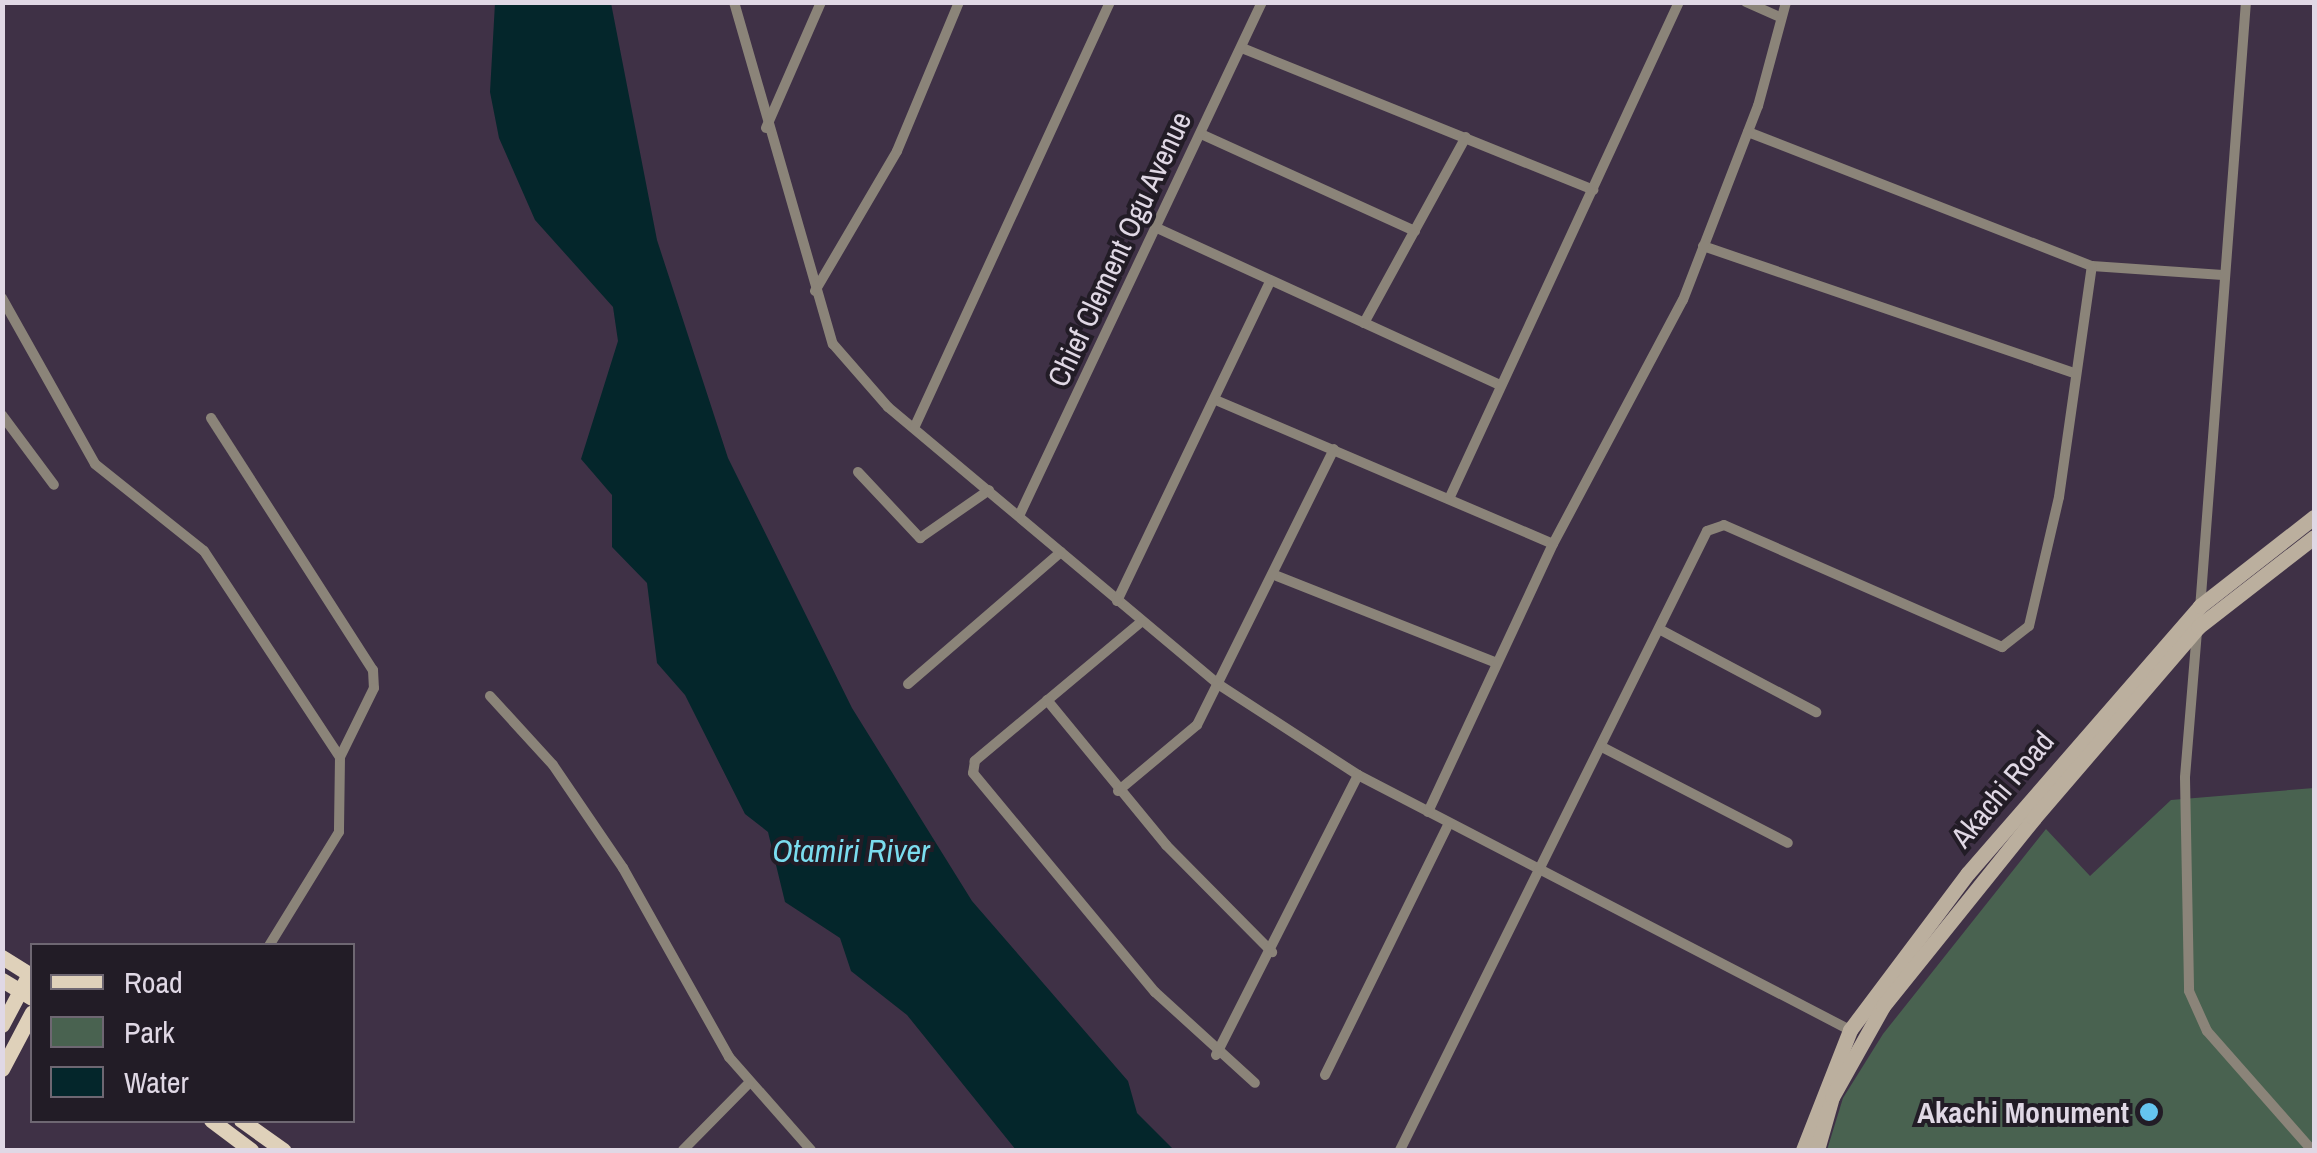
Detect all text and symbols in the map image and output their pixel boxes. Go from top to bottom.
street label: Chief Clement Ogu Avenue [1039,105,1199,393]
street label: Akachi Road [1943,723,2061,855]
water label: Otamiri River [772,832,930,870]
legend [30,943,355,1123]
text: Road [124,962,183,1002]
text: Park [124,1012,175,1052]
text: Water [124,1062,189,1102]
place label: Akachi Monument [1917,1094,2129,1130]
marker: Akachi Monument [2138,1101,2160,1123]

